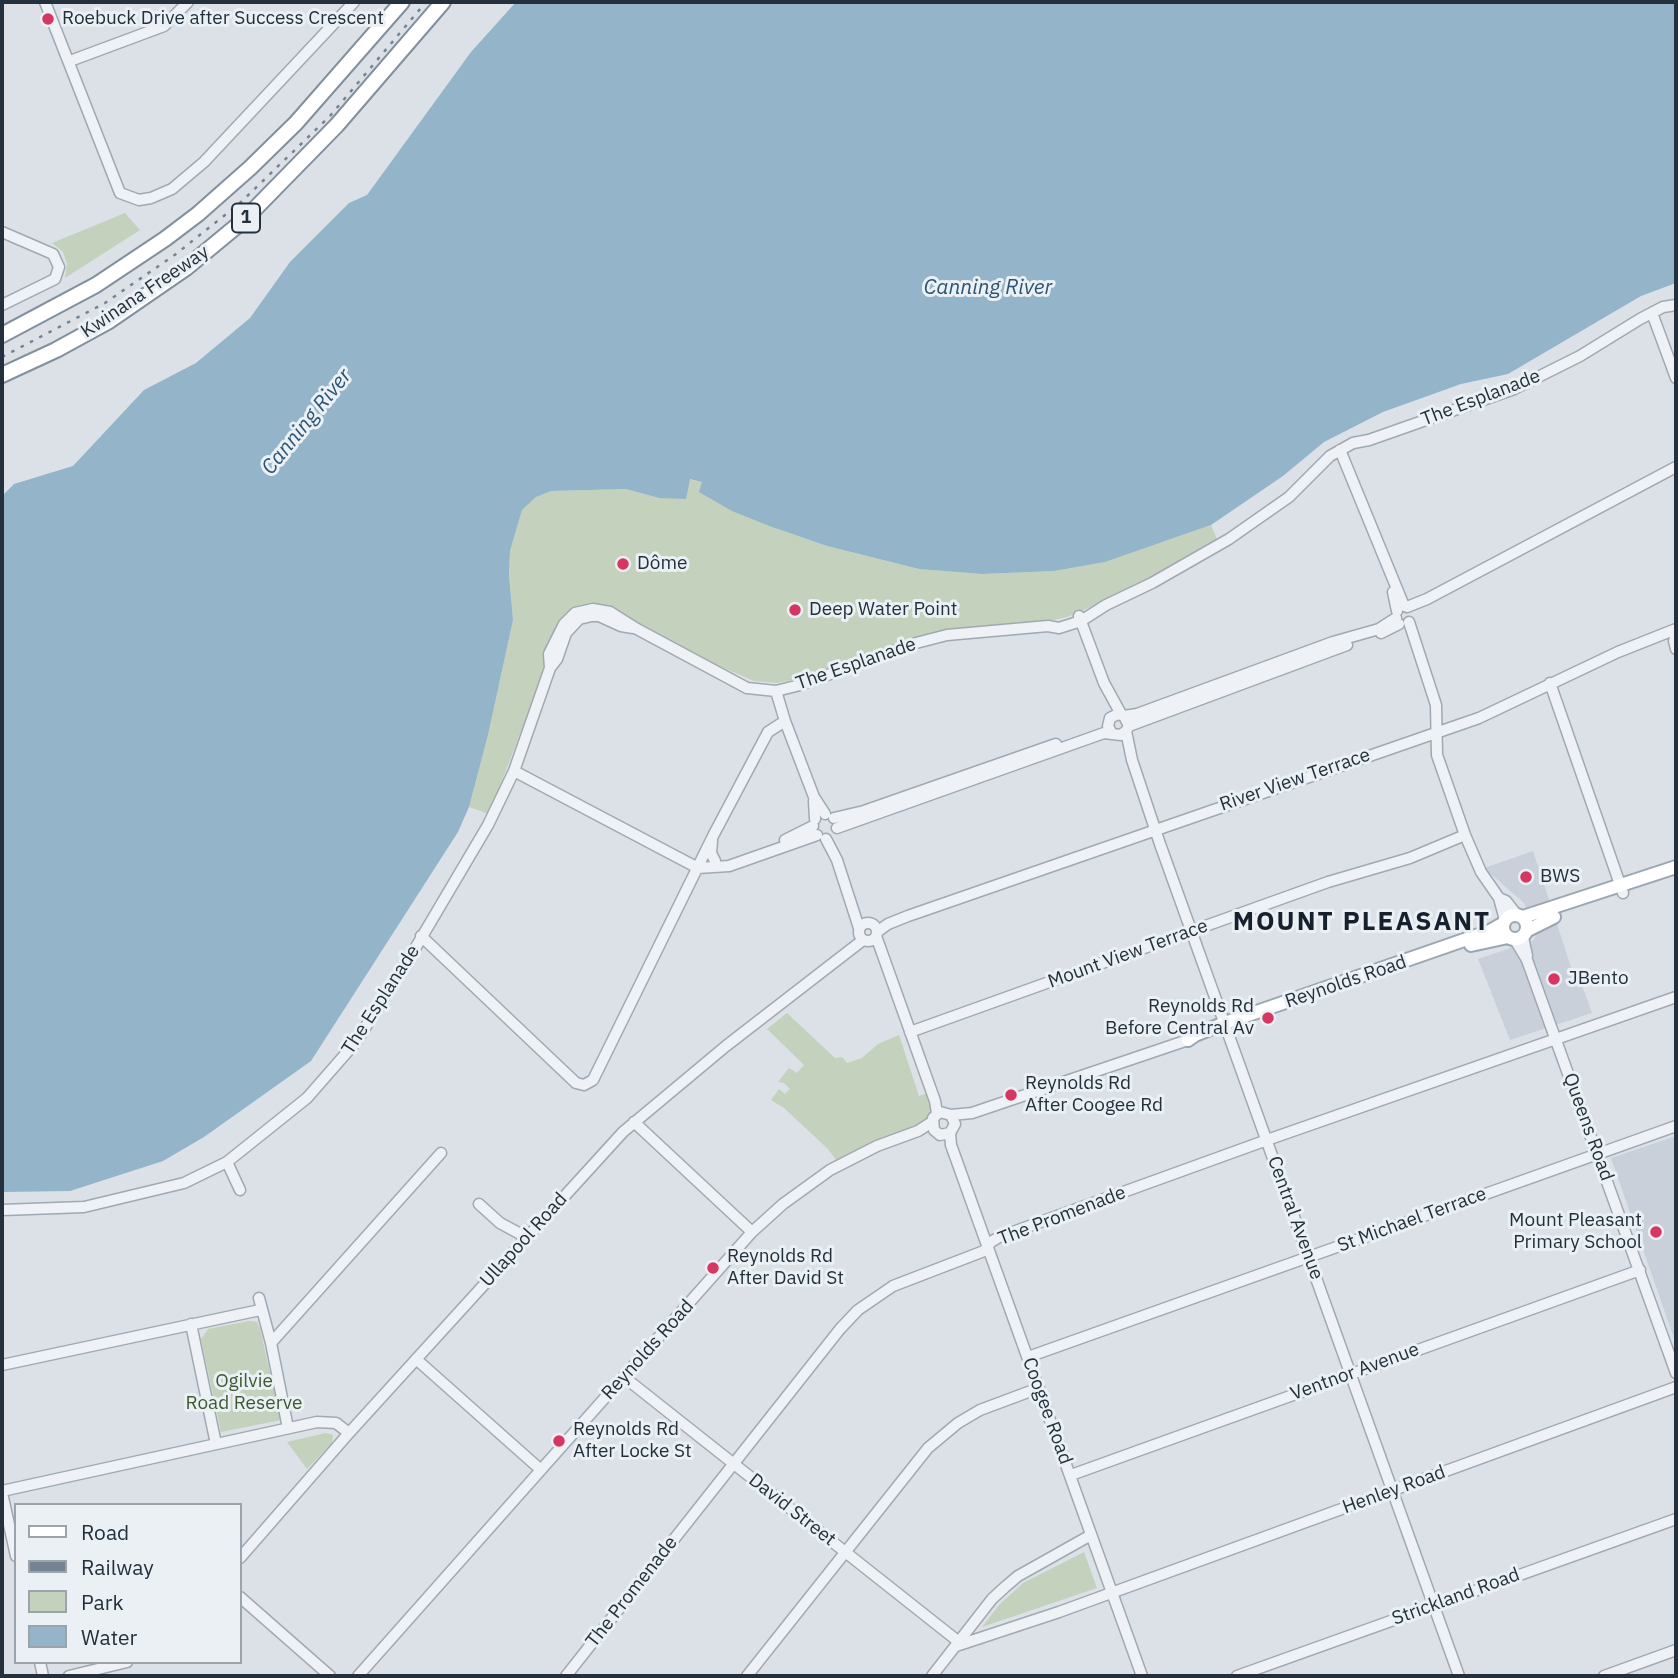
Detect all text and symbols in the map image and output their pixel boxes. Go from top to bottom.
place label: Roebuck Drive after Success Crescent [62,8,384,30]
marker: Roebuck Drive after Success Crescent [40,11,56,27]
road number: 1 [232,204,260,232]
street label: Kwinana Freeway [77,241,213,343]
water label: Canning River [924,275,1052,301]
water label: Canning River [257,364,357,480]
street label: The Esplanade [1418,365,1544,431]
place label: Dôme [637,553,687,575]
marker: Dôme [615,556,631,572]
place label: Deep Water Point [809,599,957,621]
marker: Deep Water Point [787,602,803,618]
street label: The Esplanade [793,633,919,695]
street label: River View Terrace [1217,744,1373,816]
place label: BWS [1540,866,1580,888]
marker: BWS [1518,869,1534,885]
district label: MOUNT PLEASANT [1234,906,1490,938]
street label: Mount View Terrace [1045,914,1211,994]
street label: The Esplanade [337,941,425,1059]
street label: Reynolds Road [1282,951,1410,1013]
place label: JBento [1568,968,1629,990]
marker: JBento [1546,971,1562,987]
place label: Reynolds Rd Before Central Av [1105,996,1254,1040]
marker: Reynolds Rd Before Central Av [1260,1010,1276,1026]
street label: Queens Road [1558,1070,1618,1184]
place label: Reynolds Rd After Coogee Rd [1025,1073,1163,1117]
marker: Reynolds Rd After Coogee Rd [1003,1087,1019,1103]
street label: Central Avenue [1262,1153,1328,1283]
street label: The Promenade [995,1181,1129,1251]
street label: St Michael Terrace [1334,1182,1490,1258]
street label: Ullapool Road [476,1188,572,1292]
place label: Mount Pleasant Primary School [1509,1210,1642,1254]
marker: Mount Pleasant Primary School [1648,1224,1664,1240]
place label: Reynolds Rd After David St [727,1246,844,1290]
marker: Reynolds Rd After David St [705,1260,721,1276]
street label: Reynolds Road [597,1295,699,1405]
street label: Ventnor Avenue [1288,1338,1422,1406]
street label: Coogee Road [1017,1354,1077,1468]
park label: Ogilvie Road Reserve [186,1371,302,1415]
place label: Reynolds Rd After Locke St [573,1419,692,1463]
marker: Reynolds Rd After Locke St [551,1433,567,1449]
street label: Henley Road [1339,1461,1449,1519]
street label: David Street [744,1469,840,1551]
legend [14,1503,242,1664]
text: Road [81,1518,129,1546]
street label: The Promenade [582,1532,682,1652]
text: Railway [81,1553,154,1581]
street label: Strickland Road [1389,1563,1523,1631]
text: Park [81,1588,124,1616]
text: Water [81,1623,137,1651]

